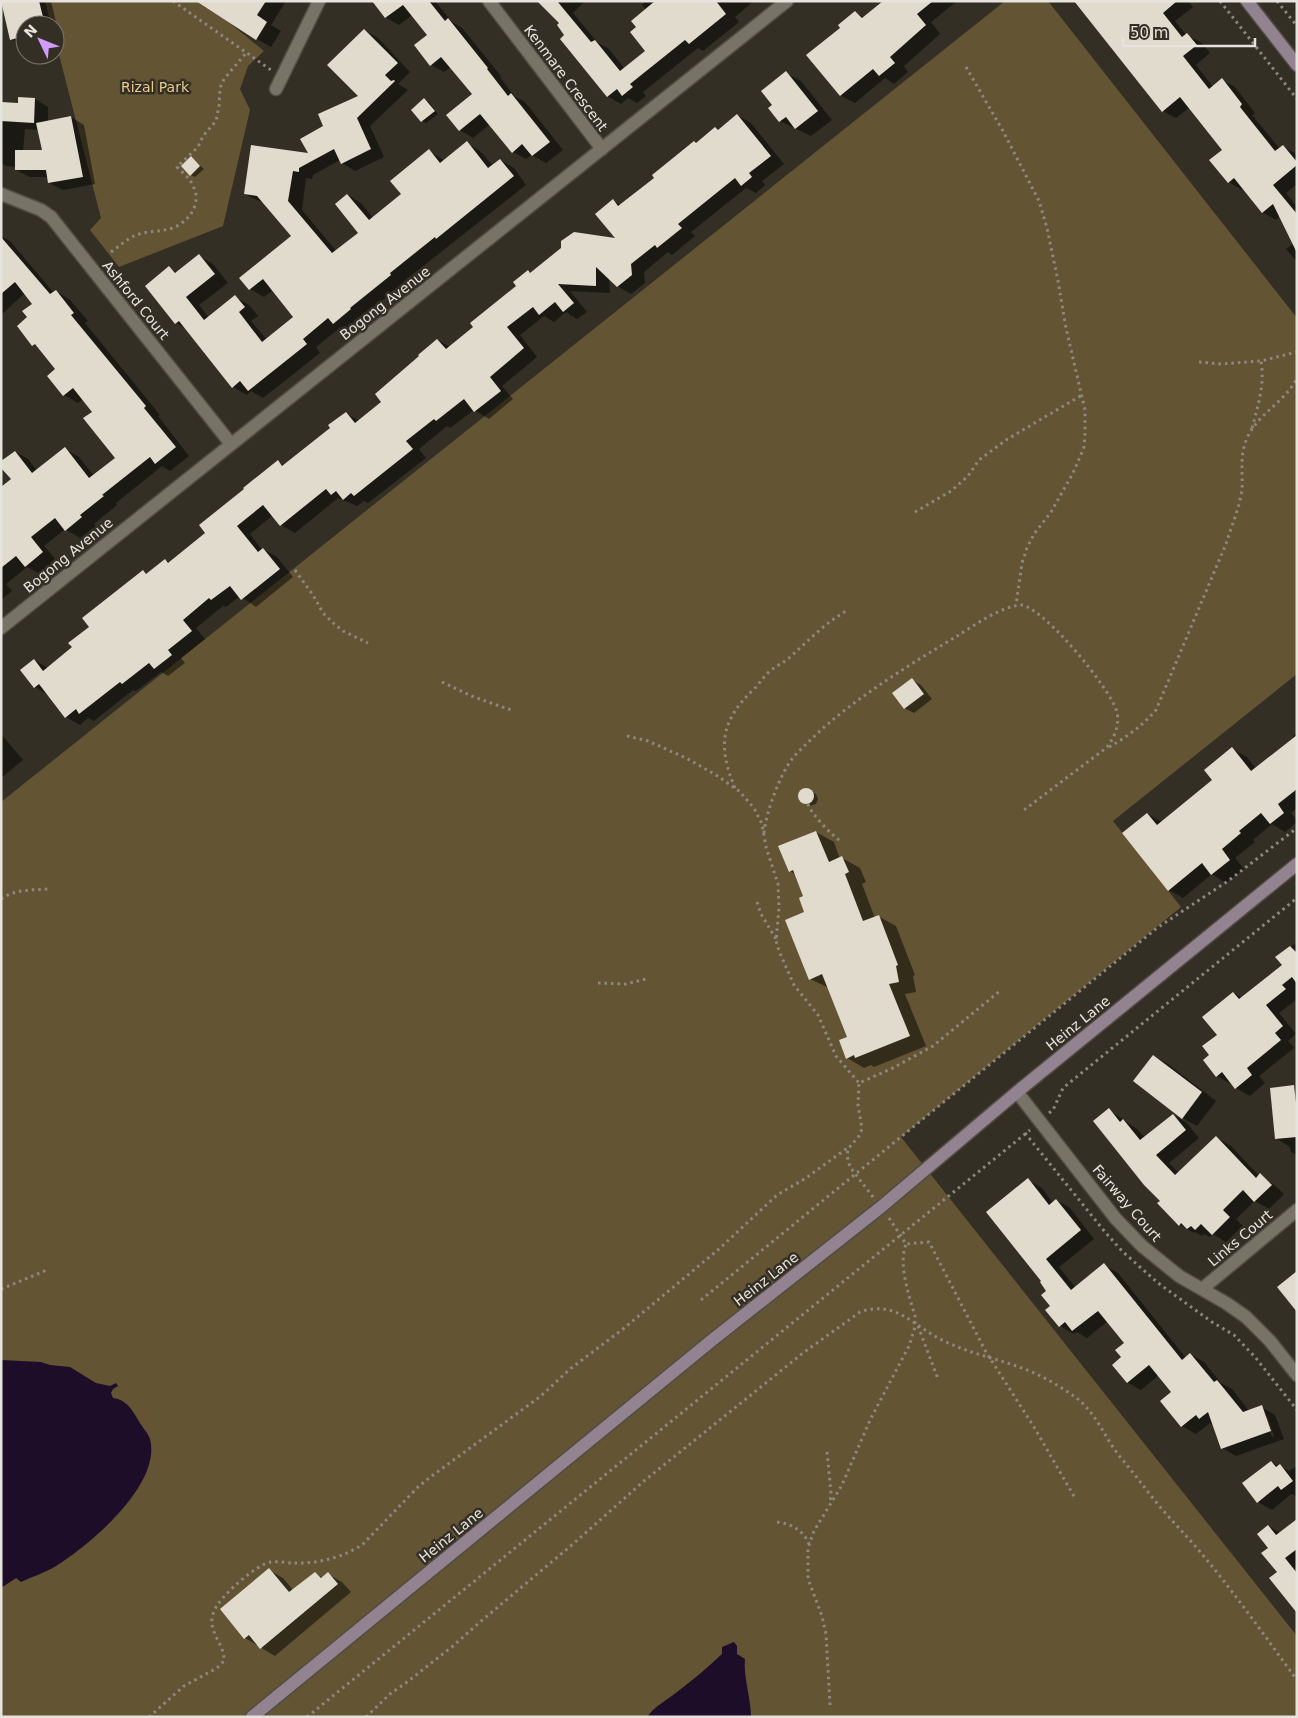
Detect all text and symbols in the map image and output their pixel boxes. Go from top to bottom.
north arrow [15,15,65,65]
scale bar [1123,15,1256,47]
text: N [21,21,40,41]
street label: Kenmare Crescent [521,22,611,135]
text: 50 m [1130,24,1168,42]
park label: Rizal Park [121,79,190,95]
street label: Ashford Court [99,257,173,343]
street label: Bogong Avenue [337,263,433,343]
street label: Bogong Avenue [20,514,116,596]
street label: Heinz Lane [1043,992,1113,1054]
street label: Fairway Court [1089,1161,1165,1245]
street label: Links Court [1205,1206,1276,1269]
street label: Heinz Lane [731,1249,801,1309]
street label: Heinz Lane [416,1504,486,1566]

